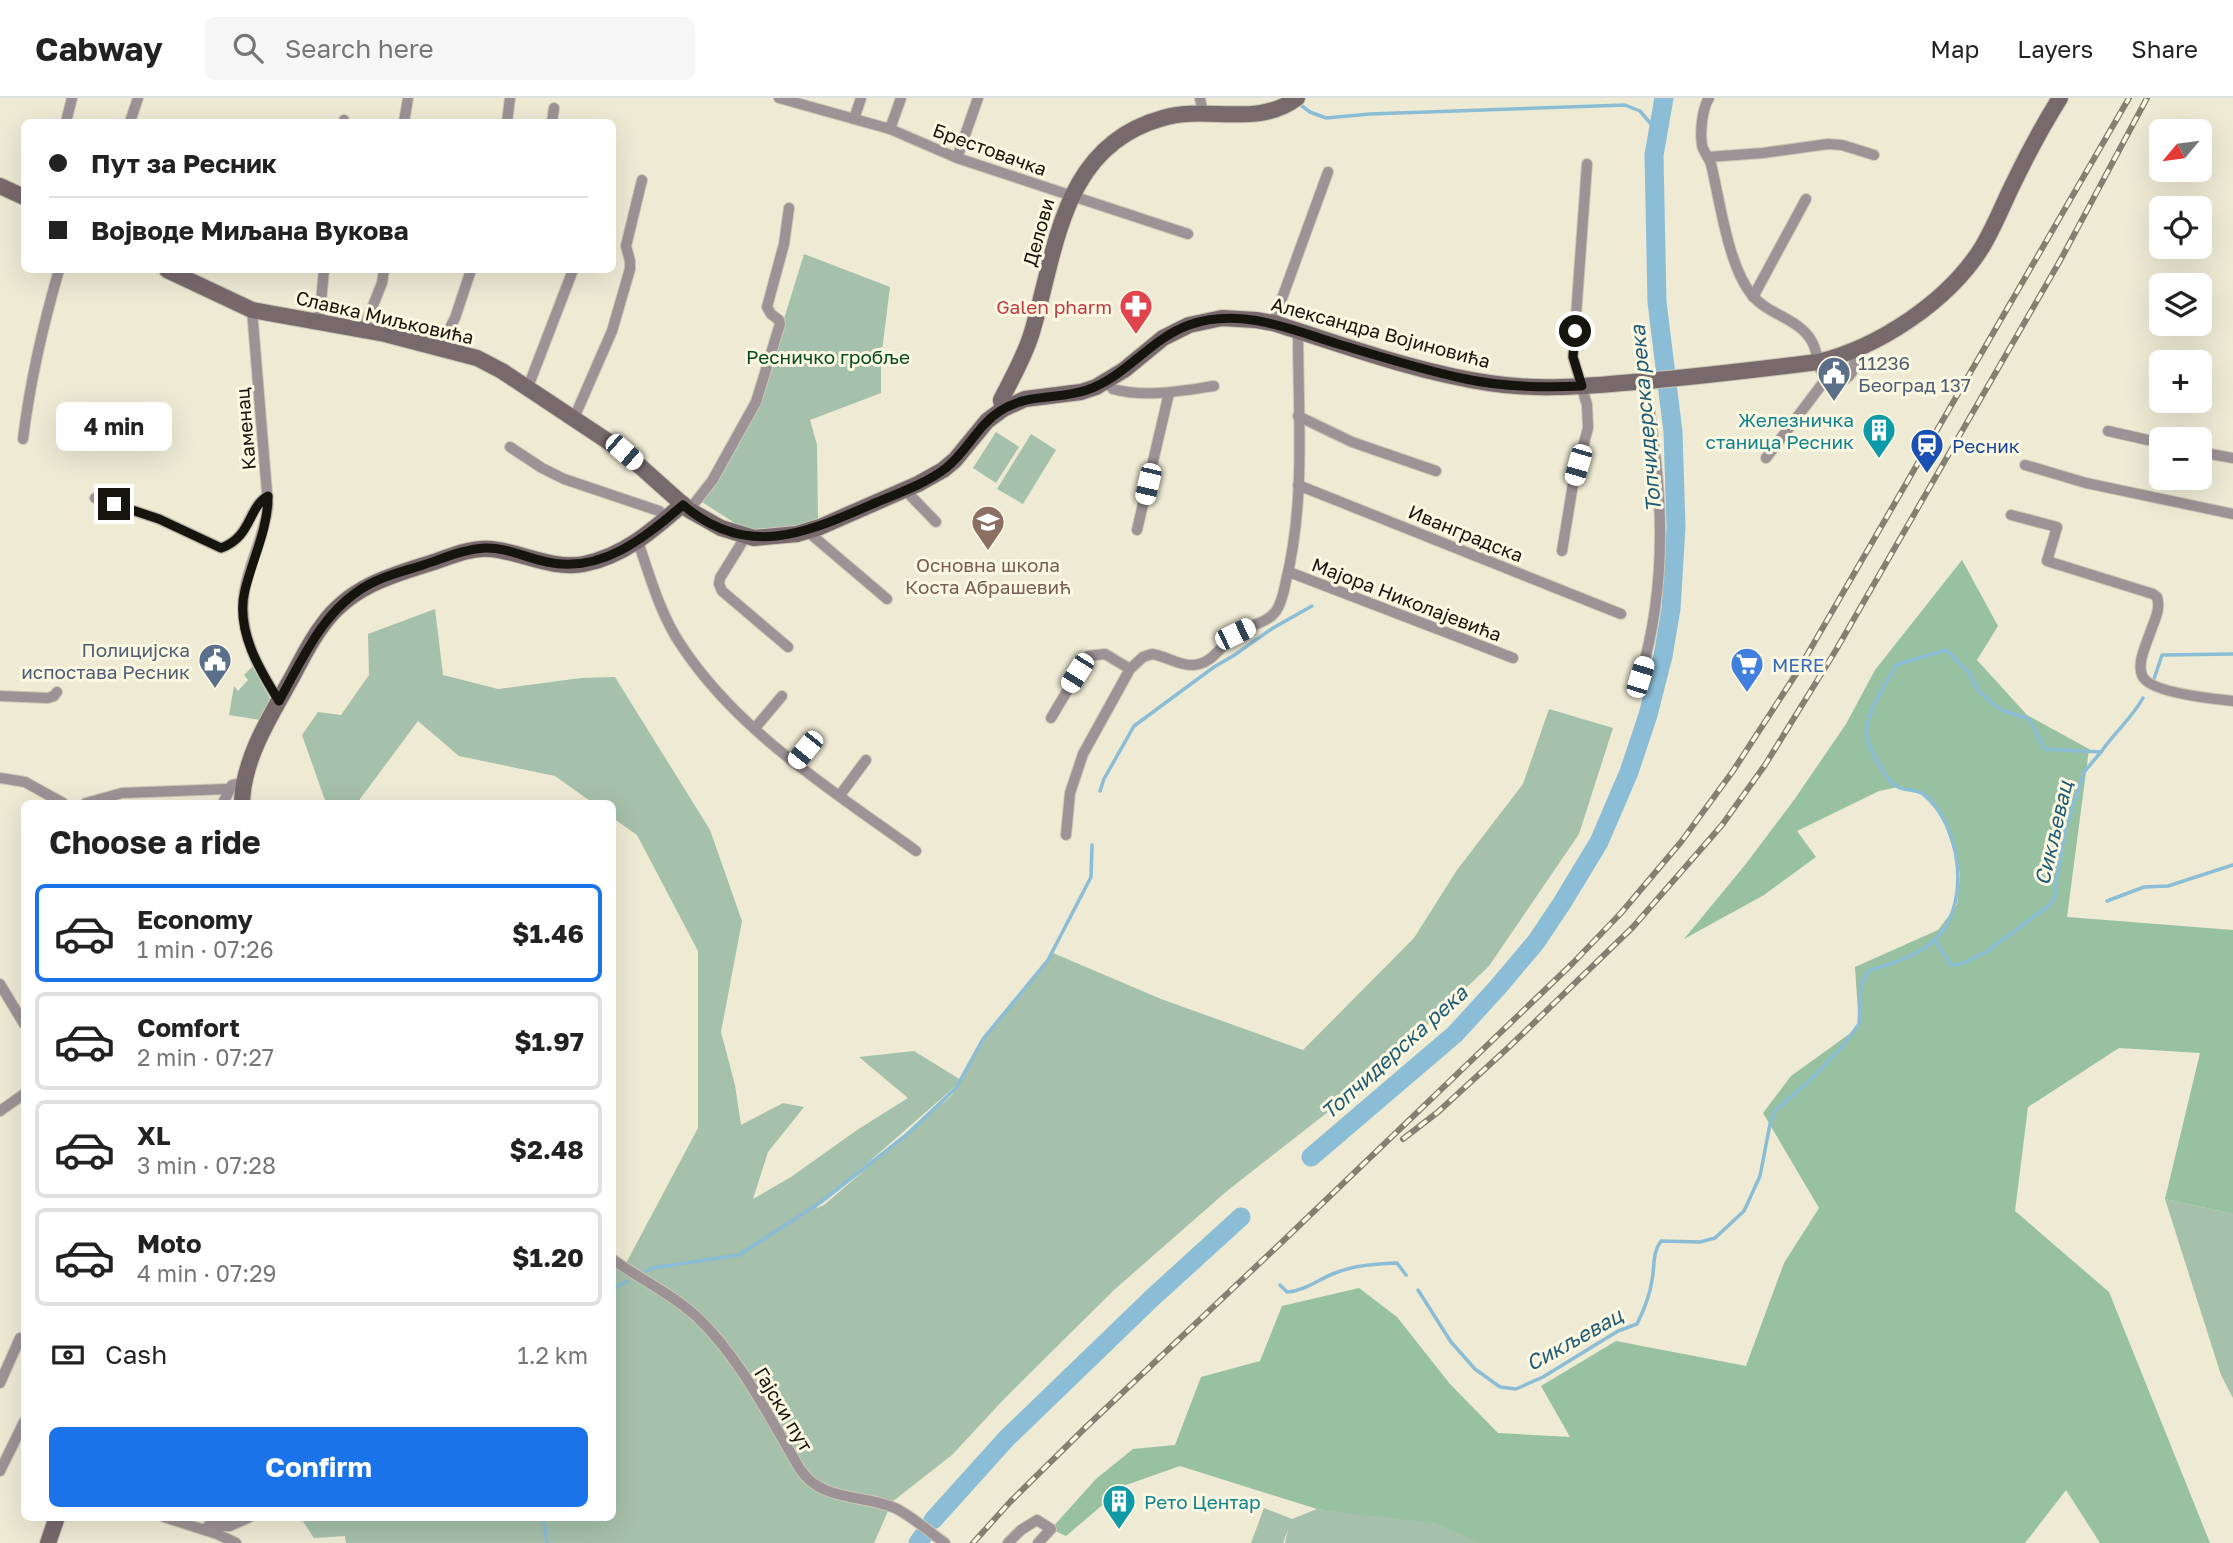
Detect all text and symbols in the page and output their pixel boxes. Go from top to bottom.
search box [205,17,695,80]
text: Cabway [35,29,163,68]
icon: search [229,29,267,67]
text: Search here [285,33,434,64]
text: Map [1930,34,1979,63]
text: Layers [2017,34,2093,63]
text: Share [2131,34,2198,63]
street label: Брестовачка [930,118,1050,180]
north arrow [2149,119,2212,182]
map controls [2149,119,2212,490]
text: Пут за Ресник [91,148,277,179]
street label: Делови [1017,195,1059,269]
button: locate [2149,196,2212,259]
text: Војводе Миљана Вукова [91,215,409,246]
button: layers [2149,273,2212,336]
street label: Славка Миљковића [294,285,476,349]
pharmacy icon: Galen pharm [1117,287,1155,336]
street label: Александра Војиновића [1269,292,1493,372]
place label: Galen pharm [996,295,1112,318]
route start [1559,315,1591,347]
water label: Топчидерска река [1624,323,1666,514]
park label: Ресничко гробље [746,345,910,368]
button: + [2149,350,2212,413]
place label: 11236 Београд 137 [1858,351,1971,396]
public building icon: 11236 Београд 137 [1815,354,1853,403]
street label: Каменац [230,387,260,471]
callout: 4 min [56,402,172,452]
place label: Железничка станица Ресник [1706,408,1854,453]
building icon: Железничка станица Ресник [1860,411,1898,460]
text: 4 min [84,412,144,440]
station icon: Ресник [1908,426,1946,475]
button: − [2149,427,2212,490]
car [602,430,647,474]
place label: Ресник [1952,434,2020,457]
car [1563,442,1594,488]
car [1134,461,1163,507]
route end [98,488,130,520]
street label: Иванградска [1405,499,1527,567]
school or university icon: Основна школа Коста Абрашевић [969,503,1007,552]
street label: Мајора Николајевића [1309,552,1505,646]
place label: Основна школа Коста Абрашевић [905,553,1071,598]
car [1212,615,1259,653]
place label: Полицијска испостава Ресник [21,638,190,683]
public building icon: Полицијска испостава Ресник [196,641,234,690]
supermarket icon: MERE [1728,645,1766,694]
car [1057,650,1098,696]
place label: MERE [1772,653,1824,676]
car [1624,654,1657,700]
car [784,727,827,773]
water label: Сикљевац [2028,777,2078,888]
text: Choose a ride [49,823,261,861]
icon: car [53,902,116,965]
text: Economy [137,904,253,935]
text: $1.46 [512,918,584,949]
text: 1 min · 07:26 [137,935,274,963]
water label: Топчидерска река [1315,979,1473,1125]
icon: car [53,1010,116,1073]
text: Comfort [137,1012,240,1043]
text: $1.97 [514,1026,584,1057]
text: 2 min · 07:27 [137,1043,274,1071]
icon: car [53,1118,116,1181]
text: XL [137,1120,171,1151]
text: $2.48 [510,1134,584,1165]
text: 3 min · 07:28 [137,1151,276,1179]
icon: car [53,1226,116,1289]
text: Moto [137,1228,202,1259]
text: $1.20 [512,1242,584,1273]
text: 4 min · 07:29 [137,1259,276,1287]
water label: Сикљевац [1521,1301,1628,1376]
icon: cash [49,1336,87,1374]
text: Cash [105,1339,167,1370]
text: 1.2 km [518,1341,588,1369]
street label: Гајски пут [750,1363,818,1455]
button: Confirm [49,1427,588,1507]
building icon: Рето Центар [1100,1482,1138,1531]
place label: Рето Центар [1144,1490,1261,1513]

